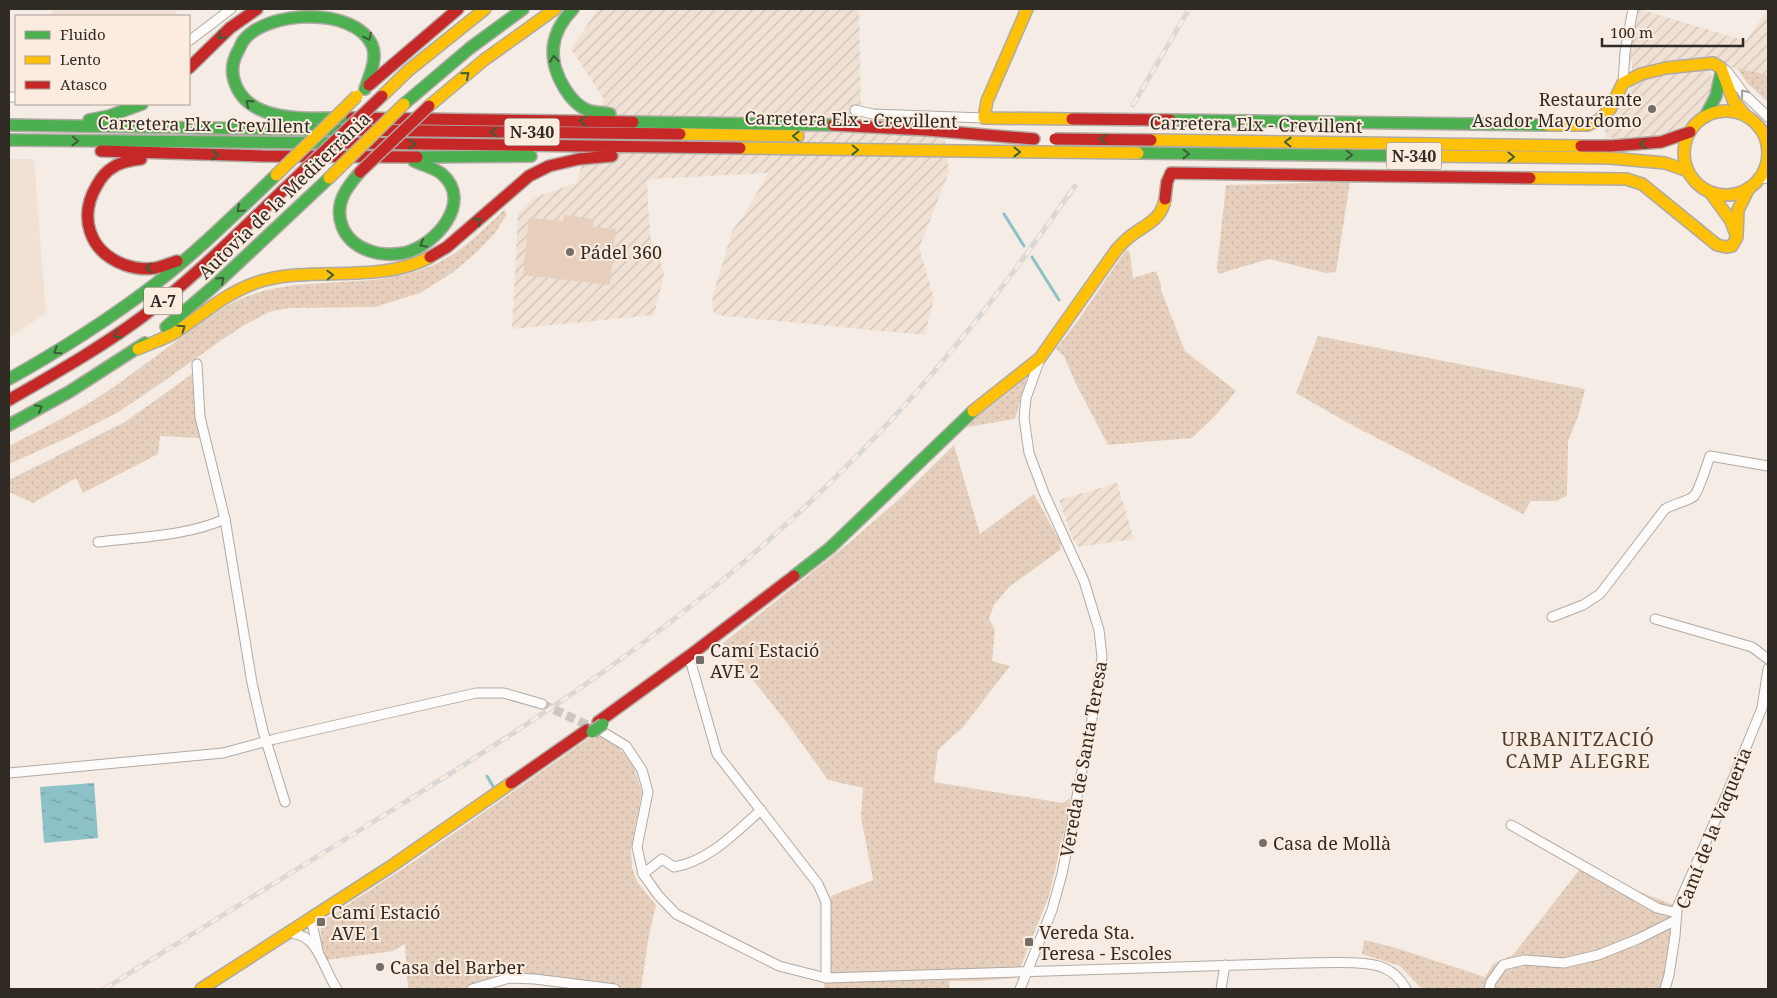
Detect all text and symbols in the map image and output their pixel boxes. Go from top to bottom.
legend [15,15,190,105]
scale bar [1602,15,1743,47]
text: 100 m [1610,22,1653,42]
text: Fluido [60,24,106,44]
one-way arrow [218,30,227,39]
one-way arrow [362,31,372,40]
text: Lento [60,49,101,69]
one-way arrow [549,55,560,63]
one-way arrow [460,72,469,80]
text: Atasco [60,74,107,94]
place label: Restaurante Asador Mayordomo [1472,87,1642,132]
one-way arrow [1741,90,1749,99]
one-way arrow [246,100,255,108]
marker: Restaurante Asador Mayordomo [1646,103,1658,115]
street label: Carretera Elx - Crevillent [744,105,958,133]
street label: Autovia de la Mediterrània [193,106,375,284]
street label: Carretera Elx - Crevillent [97,110,311,138]
street label: Carretera Elx - Crevillent [1149,110,1363,138]
one-way arrow [579,116,586,126]
road number: N-340 [504,118,560,146]
one-way arrow [490,127,498,137]
one-way arrow [792,130,800,141]
one-way arrow [1099,134,1107,145]
one-way arrow [72,136,79,146]
one-way arrow [1284,137,1292,147]
one-way arrow [409,138,417,149]
one-way arrow [1639,138,1647,149]
road number: N-340 [1386,142,1442,170]
one-way arrow [851,145,859,156]
one-way arrow [1014,147,1022,157]
one-way arrow [1183,149,1191,159]
one-way arrow [212,150,219,160]
one-way arrow [1346,150,1353,160]
one-way arrow [1508,152,1516,162]
one-way arrow [237,203,246,212]
one-way arrow [473,218,482,227]
one-way arrow [419,238,428,248]
place label: Pádel 360 [580,240,662,264]
marker: Pádel 360 [564,246,576,258]
one-way arrow [144,263,152,274]
one-way arrow [327,270,335,280]
one-way arrow [215,277,224,286]
road number: A-7 [144,288,182,314]
one-way arrow [176,325,185,334]
one-way arrow [113,328,122,338]
one-way arrow [53,344,62,354]
one-way arrow [34,404,43,414]
place label: Camí Estació AVE 2 [710,638,819,683]
marker: Camí Estació AVE 2 [694,654,706,666]
street label: Vereda de Santa Teresa [1054,659,1112,859]
district label: URBANITZACIÓ CAMP ALEGRE [1501,726,1655,774]
street label: Camí de la Vaqueria [1670,744,1756,912]
place label: Casa de Mollà [1273,831,1391,855]
marker: Casa de Mollà [1257,837,1269,849]
place label: Camí Estació AVE 1 [331,900,440,945]
marker: Camí Estació AVE 1 [315,916,327,928]
place label: Vereda Sta. Teresa - Escoles [1039,920,1172,965]
marker: Vereda Sta. Teresa - Escoles [1023,936,1035,948]
place label: Casa del Barber [390,955,525,979]
marker: Casa del Barber [374,961,386,973]

